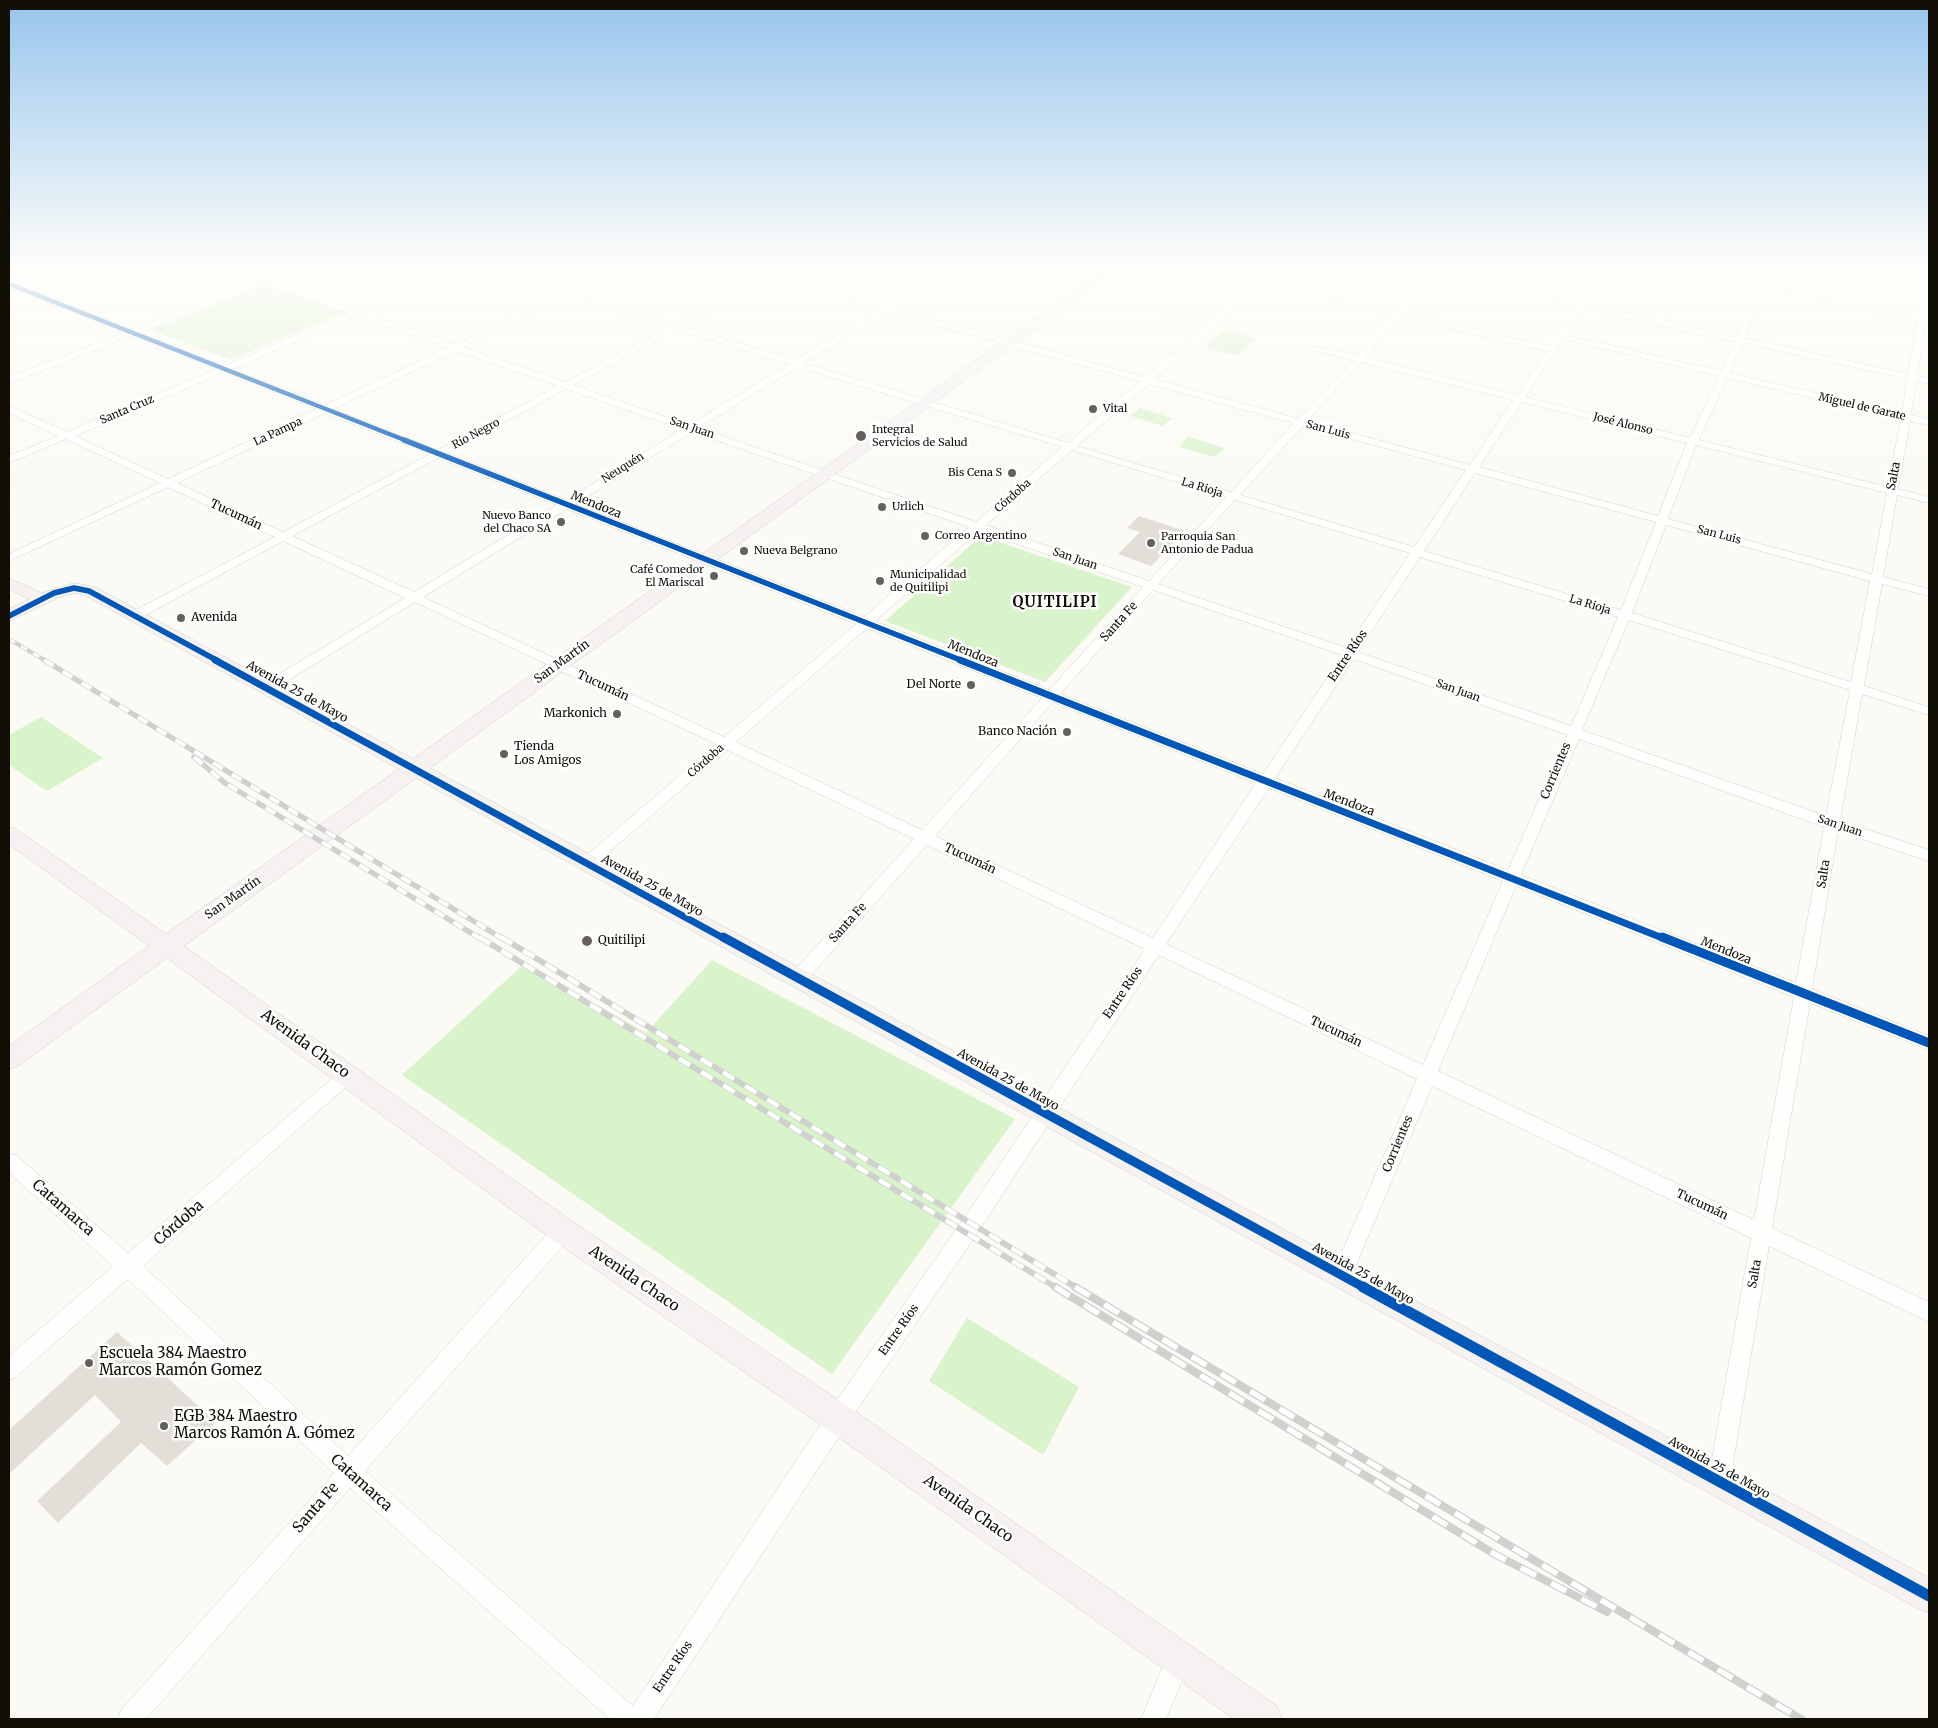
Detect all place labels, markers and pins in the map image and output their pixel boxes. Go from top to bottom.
place label: Vital [1103,402,1127,416]
marker: Vital [1087,403,1099,415]
place label: Integral Servicios de Salud [872,423,967,449]
marker: Integral Servicios de Salud [854,429,868,443]
place label: Bis Cena S [948,466,1002,480]
marker: Bis Cena S [1006,467,1018,479]
place label: Urlich [892,500,924,514]
marker: Urlich [876,501,888,513]
place label: Nuevo Banco del Chaco SA [482,509,551,535]
marker: Nuevo Banco del Chaco SA [555,516,567,528]
place label: Correo Argentino [935,529,1027,543]
marker: Correo Argentino [919,530,931,542]
place label: Parroquia San Antonio de Padua [1161,530,1254,556]
marker: Parroquia San Antonio de Padua [1145,537,1157,549]
place label: Nueva Belgrano [754,544,838,558]
marker: Nueva Belgrano [738,545,750,557]
place label: Café Comedor El Mariscal [630,563,704,589]
place label: Municipalidad de Quitilipi [890,568,966,594]
marker: Café Comedor El Mariscal [708,570,720,582]
marker: Municipalidad de Quitilipi [874,575,886,587]
place label: Avenida [191,611,237,625]
marker: Avenida [175,612,187,624]
place label: Del Norte [907,678,961,692]
marker: Del Norte [965,679,977,691]
place label: Markonich [544,707,607,721]
marker: Markonich [611,708,623,720]
place label: Banco Nación [978,725,1057,739]
marker: Banco Nación [1061,726,1073,738]
place label: Tienda Los Amigos [514,740,581,768]
marker: Tienda Los Amigos [498,748,510,760]
marker: Quitilipi [580,934,594,948]
place label: Quitilipi [598,934,645,948]
place label: Escuela 384 Maestro Marcos Ramón Gomez [99,1345,262,1380]
marker: Escuela 384 Maestro Marcos Ramón Gomez [83,1357,95,1369]
place label: EGB 384 Maestro Marcos Ramón A. Gómez [174,1408,355,1443]
marker: EGB 384 Maestro Marcos Ramón A. Gómez [158,1420,170,1432]

